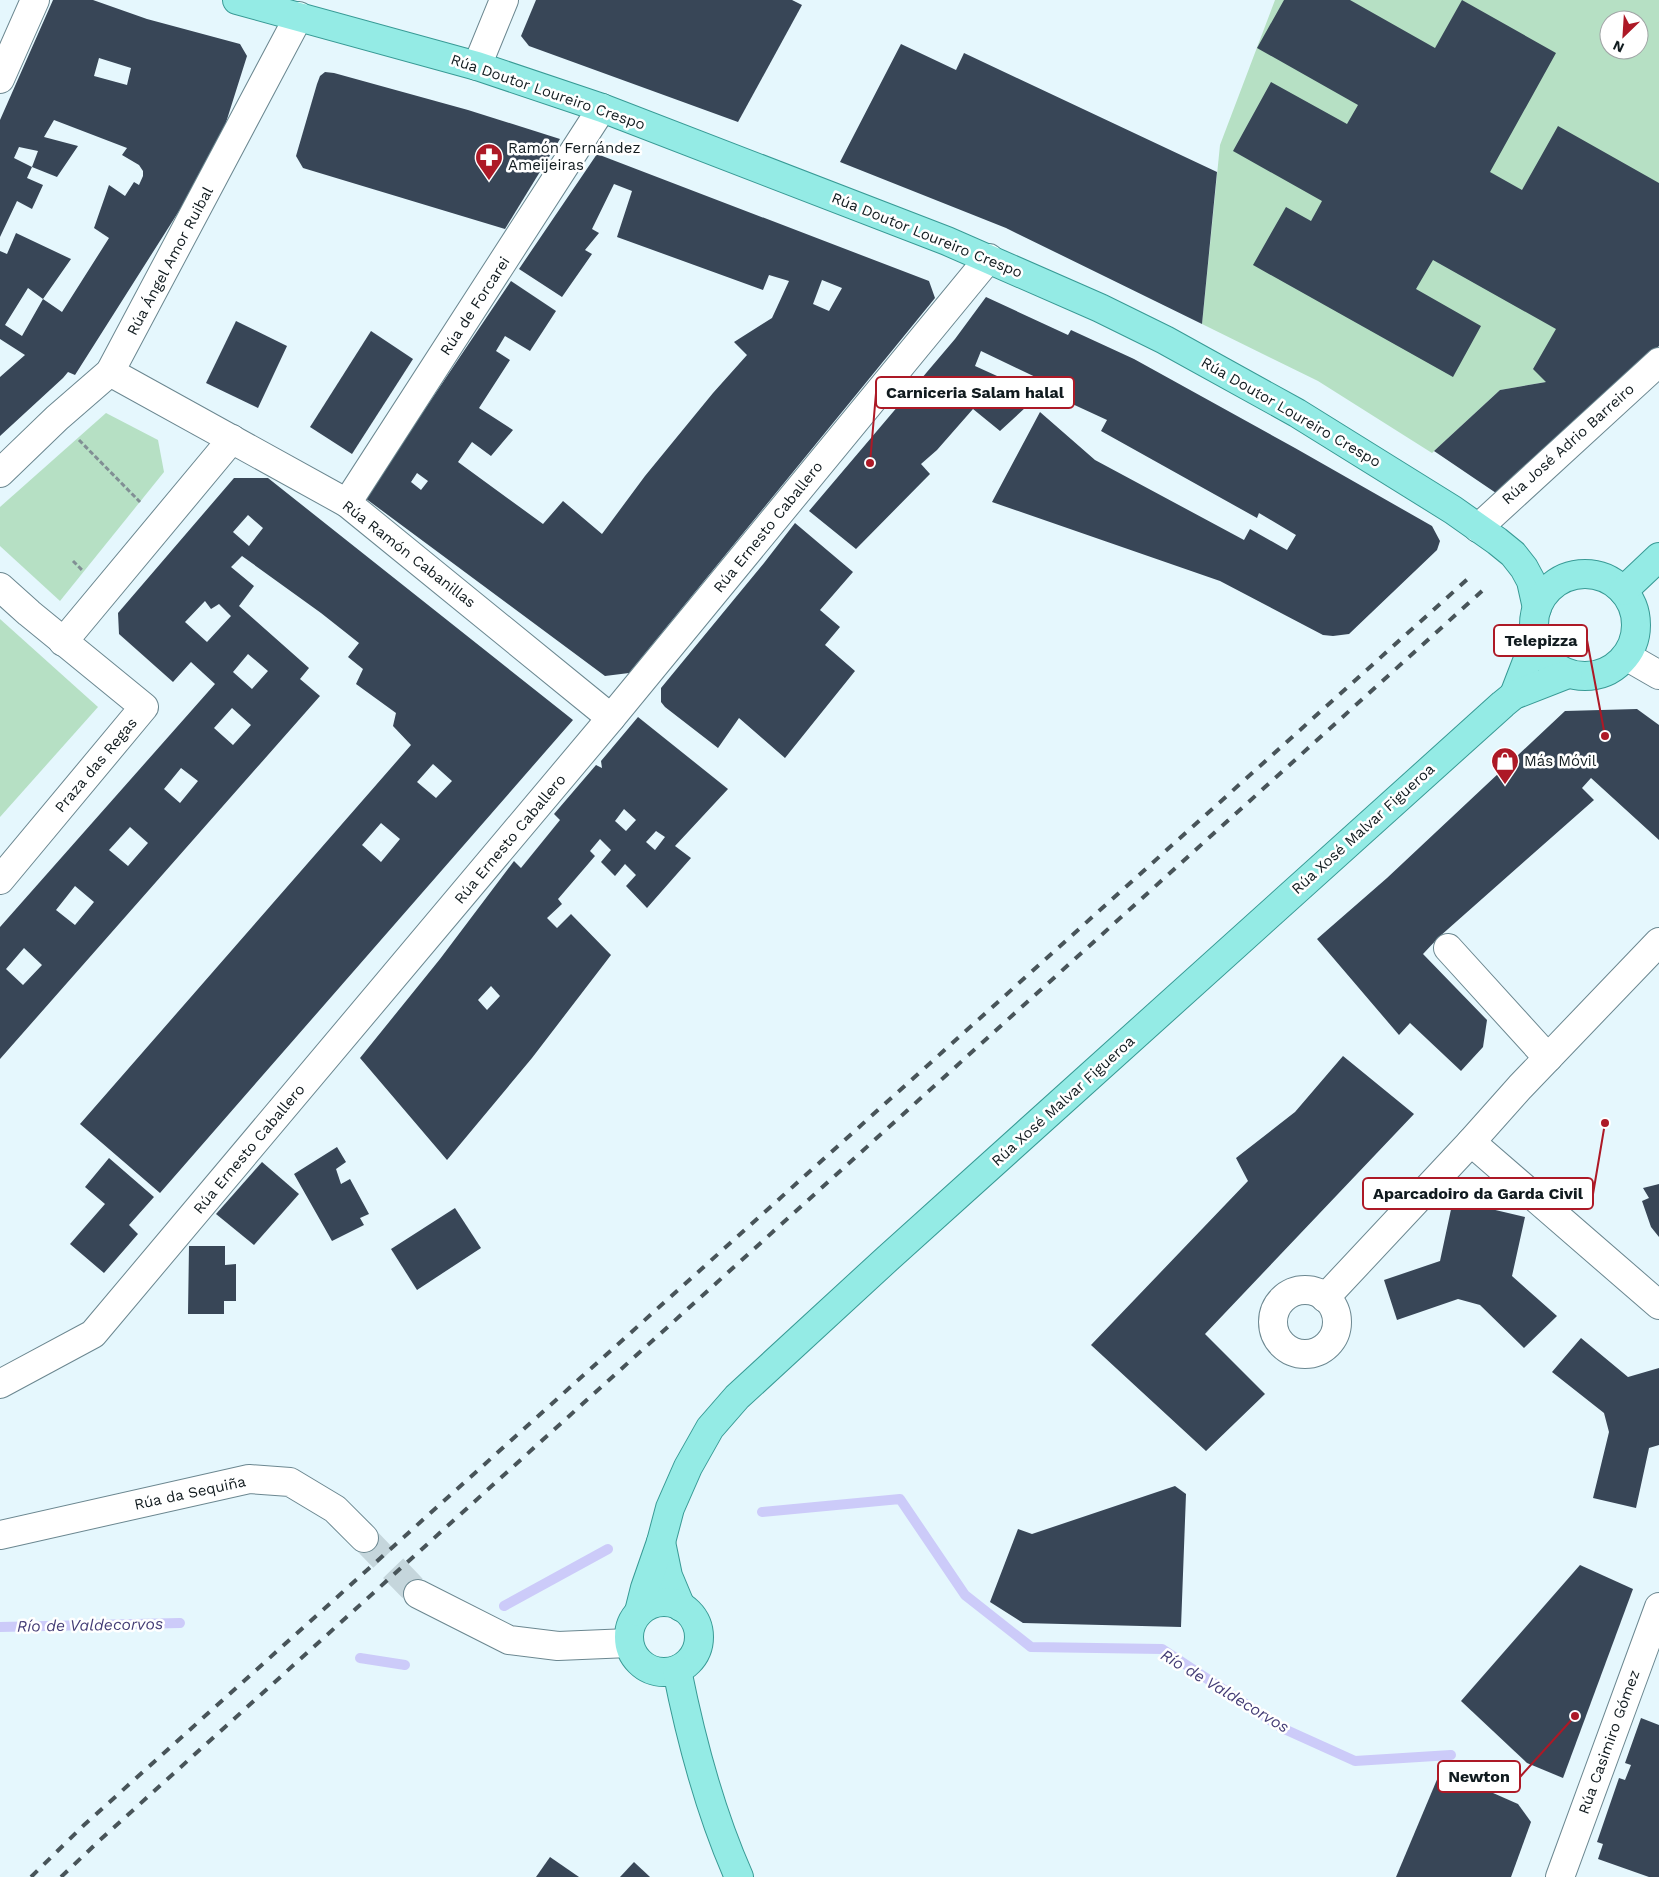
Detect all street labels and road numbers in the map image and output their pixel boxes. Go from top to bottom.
street label: Rúa Doutor Loureiro Crespo [449,50,647,134]
street label: Rúa Ángel Amor Ruibal [123,183,217,338]
street label: Rúa Doutor Loureiro Crespo [829,188,1025,282]
street label: Rúa de Forcarei [436,253,514,359]
street label: Rúa Doutor Loureiro Crespo [1198,353,1384,471]
street label: Rúa José Adrio Barreiro [1498,380,1638,508]
street label: Rúa Ernesto Caballero [710,458,826,596]
street label: Rúa Ramón Cabanillas [339,496,479,612]
street label: Praza das Regas [51,714,141,816]
street label: Rúa Xosé Malvar Figueroa [1288,760,1439,898]
street label: Rúa Ernesto Caballero [451,771,569,907]
street label: Rúa Xosé Malvar Figueroa [988,1032,1139,1170]
street label: Rúa Ernesto Caballero [190,1081,308,1217]
street label: Rúa da Sequiña [133,1472,248,1514]
street label: Rúa Casimiro Gómez [1575,1667,1643,1817]

